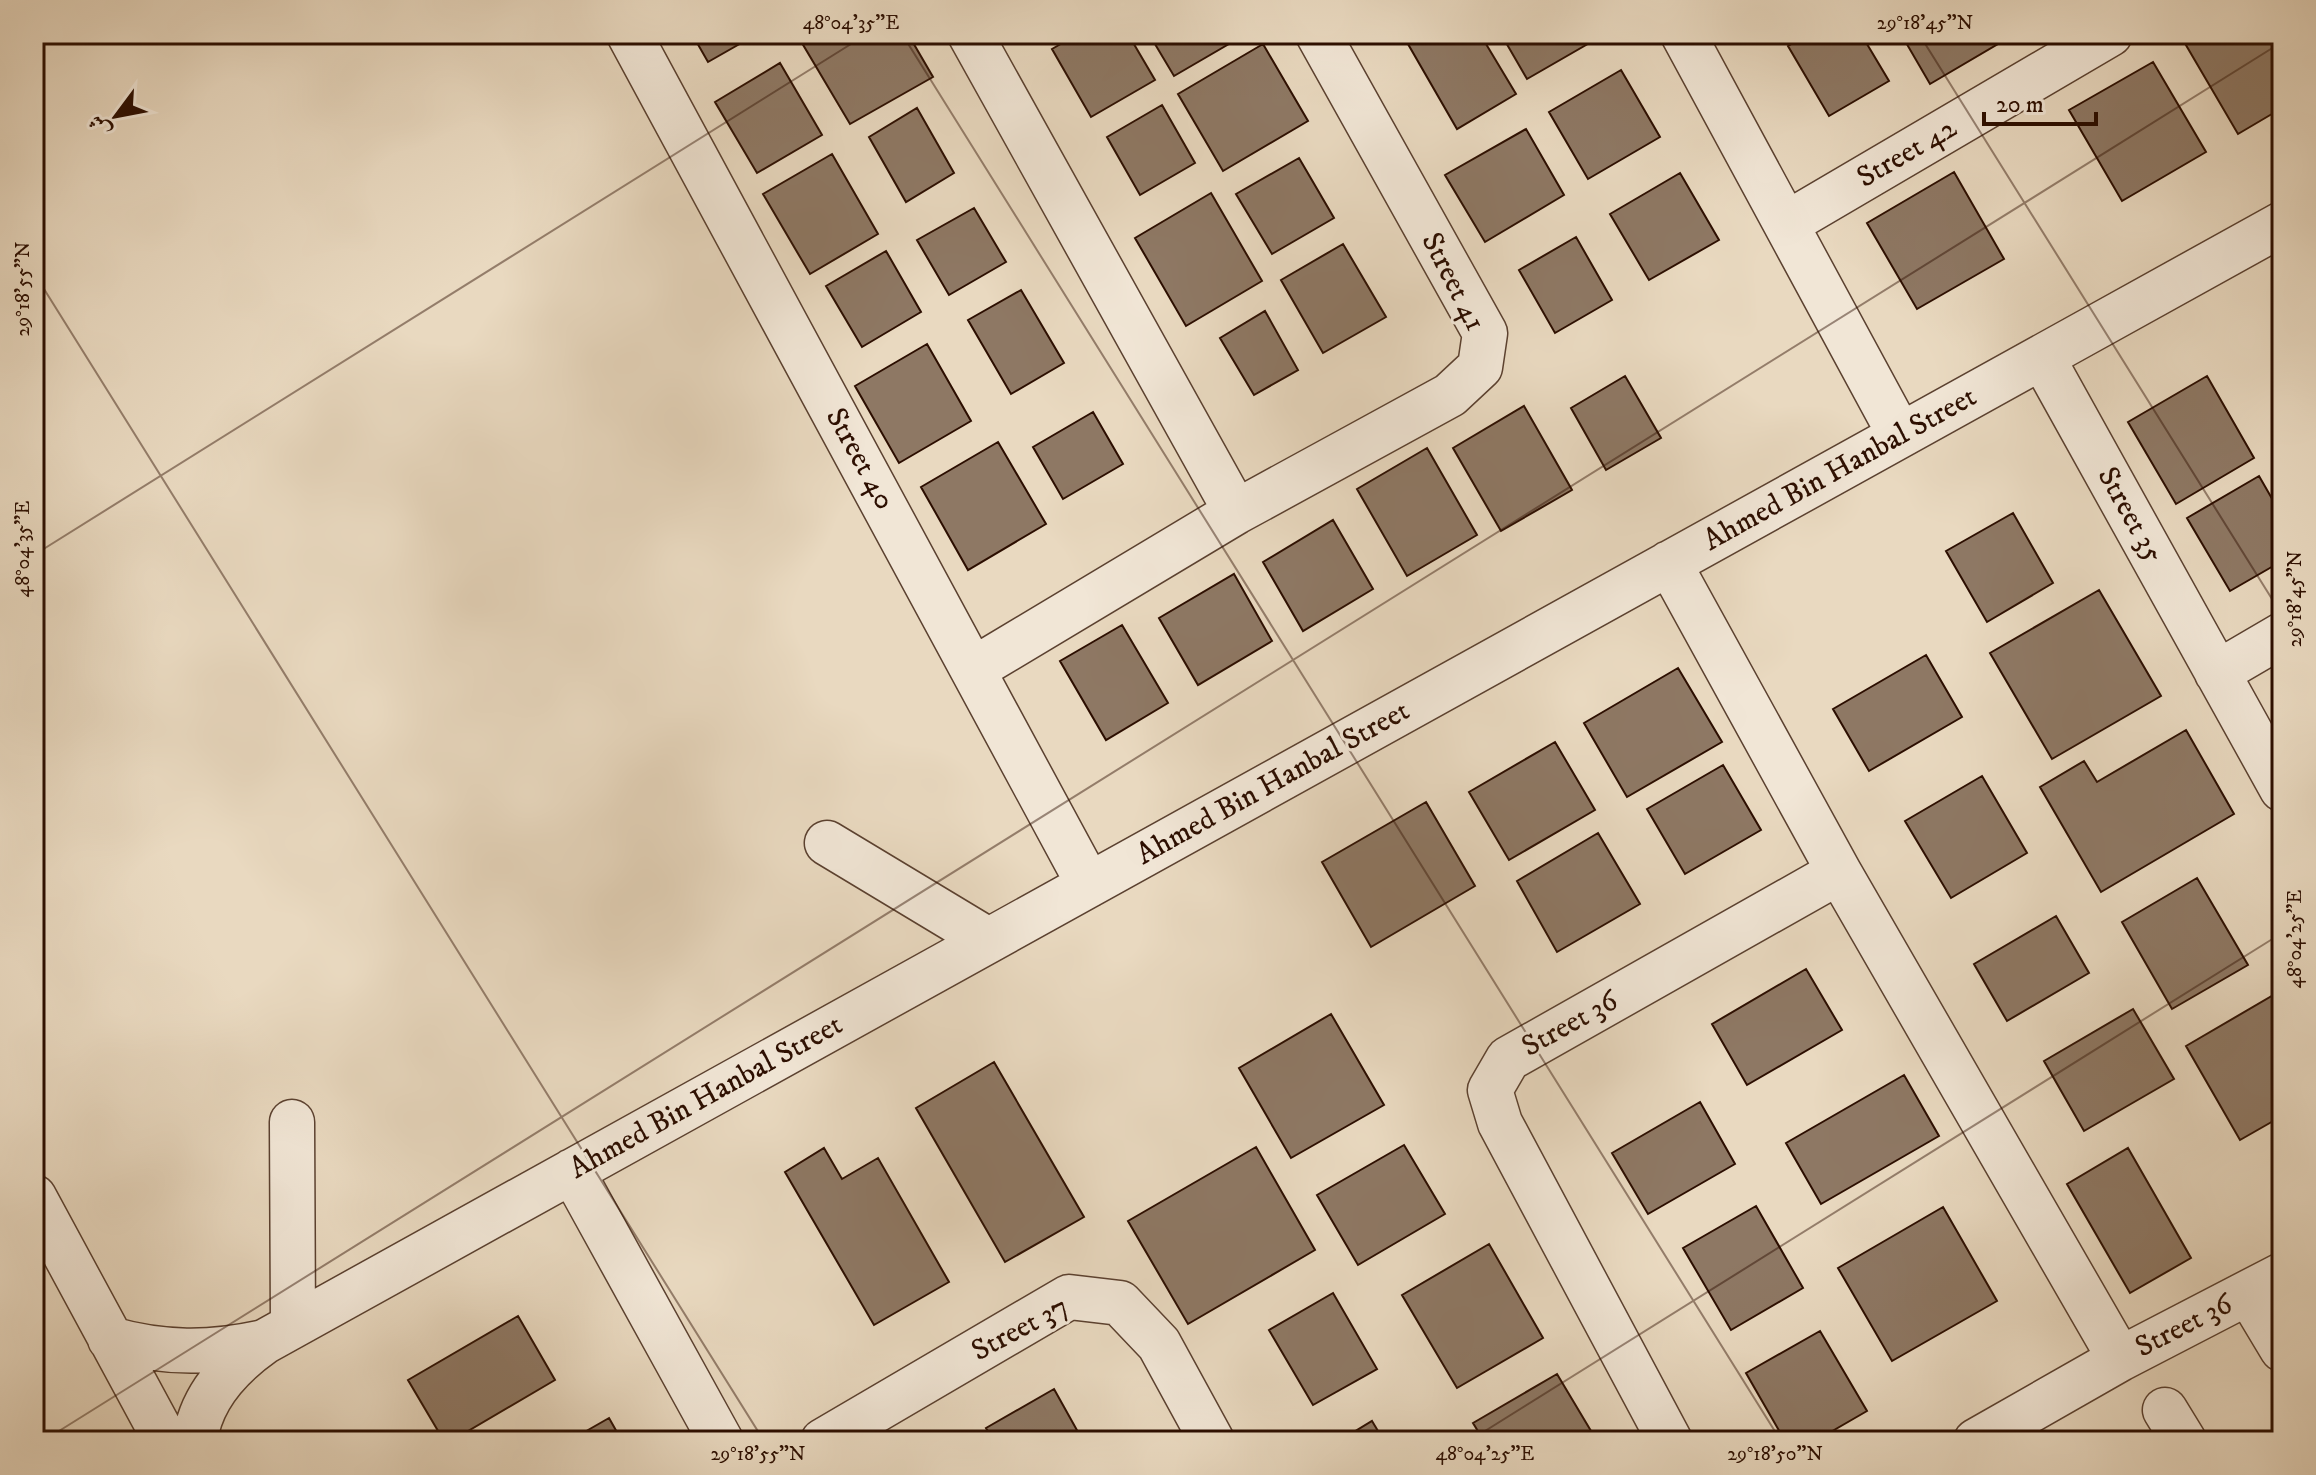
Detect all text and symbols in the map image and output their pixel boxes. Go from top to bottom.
text: 48°04'35"E [803,11,899,36]
text: 29°18'45"N [1877,11,1973,36]
north arrow [76,76,156,156]
scale bar [1984,76,2096,126]
text: 20 m [1996,90,2044,120]
text: ش [83,109,118,142]
street label: Street 42 [1850,110,1964,196]
street label: Street 41 [1413,227,1493,337]
text: 29°18'55"N [11,242,36,336]
street label: Ahmed Bin Hanbal Street [1697,379,1983,559]
street label: Street 40 [817,402,903,516]
street label: Street 35 [2089,461,2171,569]
text: 48°04'35"E [11,501,36,597]
text: 29°18'45"N [2283,551,2308,647]
street label: Ahmed Bin Hanbal Street [1130,693,1416,873]
text: 48°04'25"E [2283,890,2308,989]
street label: Street 36 [1515,982,1626,1065]
street label: Ahmed Bin Hanbal Street [563,1007,849,1187]
street label: Street 36 [2129,1285,2240,1366]
street label: Street 37 [965,1288,1075,1370]
text: 29°18'55"N [711,1442,805,1467]
text: 48°04'25"E [1436,1442,1535,1467]
text: 29°18'50"N [1727,1442,1823,1467]

